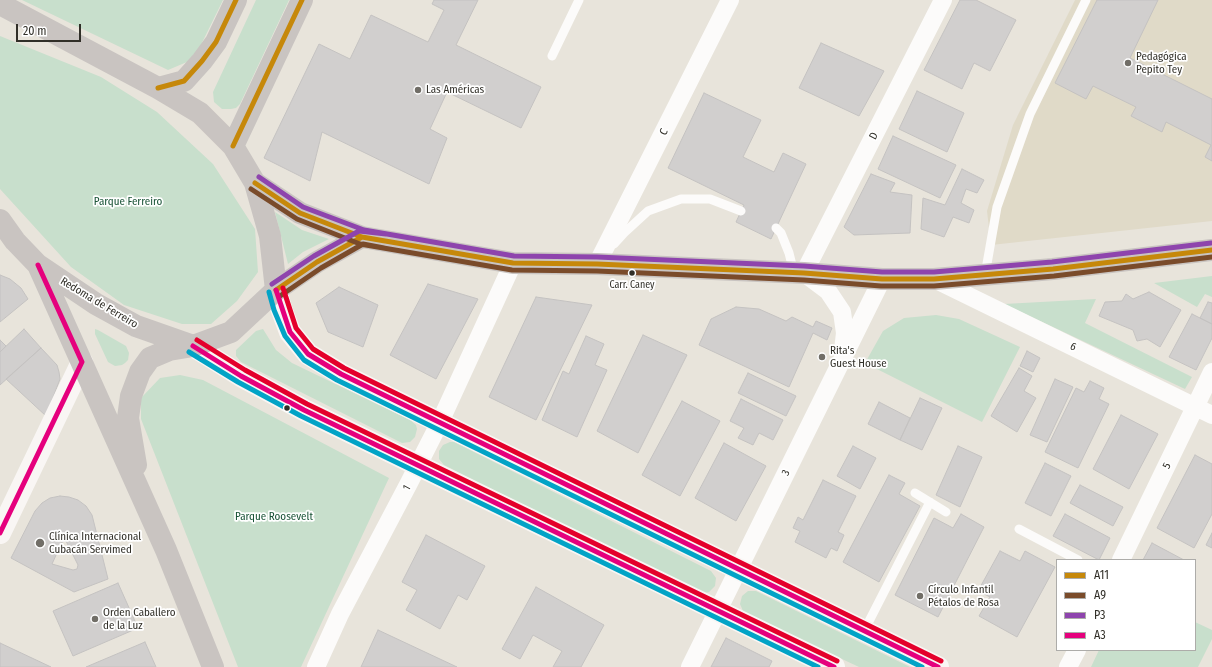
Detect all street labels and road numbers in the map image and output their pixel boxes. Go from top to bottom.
street label: C [657,127,671,137]
street label: D [867,130,881,142]
street label: Redoma de Ferreiro [58,275,140,331]
street label: 6 [1068,340,1078,354]
street label: 5 [1160,461,1174,471]
street label: 3 [779,468,793,478]
street label: 1 [400,483,414,493]

